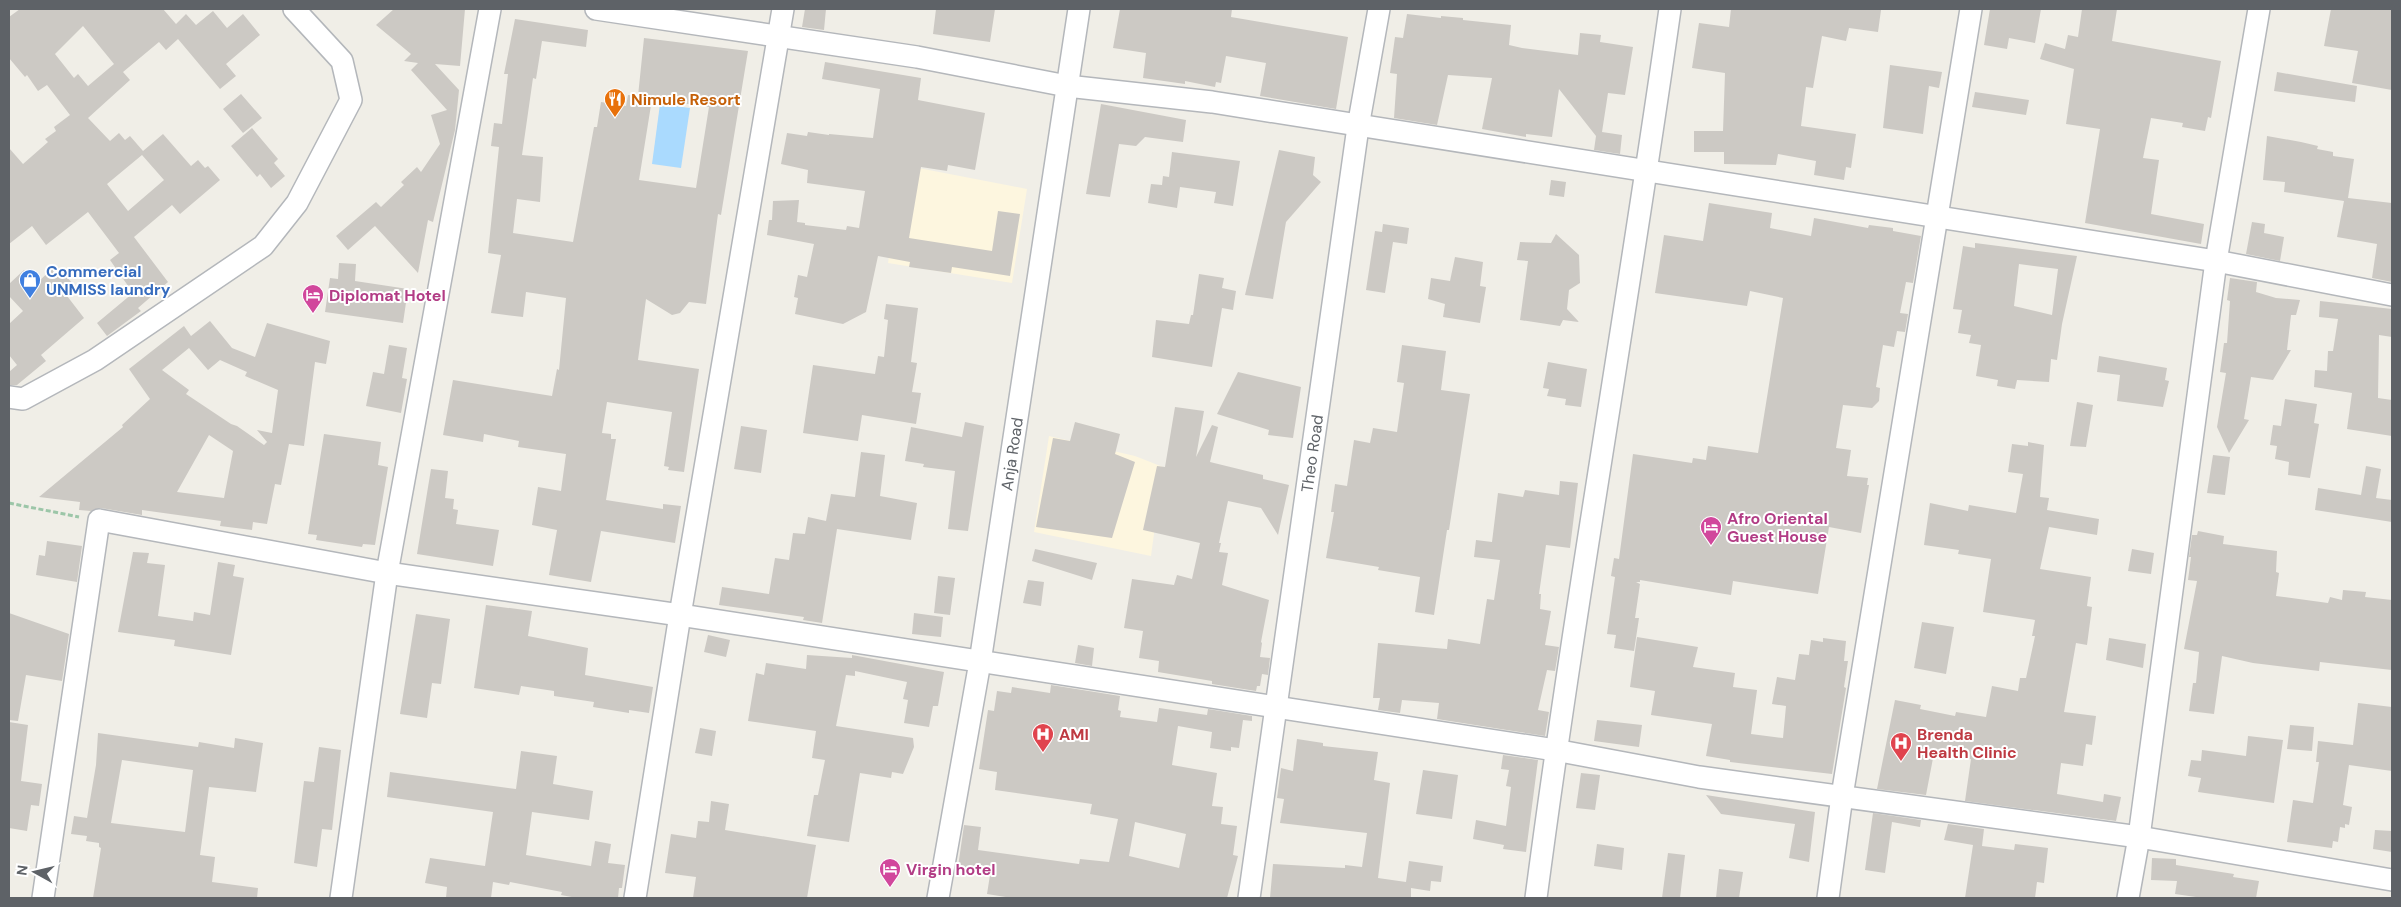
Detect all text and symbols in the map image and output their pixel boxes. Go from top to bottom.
restaurant icon: Nimule Resort [603,87,627,118]
place label: Nimule Resort [631,89,741,110]
place label: Commercial UNMISS laundry [46,261,171,300]
shop icon: Commercial UNMISS laundry [18,268,42,299]
hotel icon: Diplomat Hotel [301,283,325,314]
place label: Diplomat Hotel [329,285,446,306]
street label: Theo Road [1296,413,1328,494]
street label: Anja Road [996,416,1027,492]
place label: Afro Oriental Guest House [1727,508,1828,547]
hotel icon: Afro Oriental Guest House [1699,515,1723,546]
hospital icon: AMI [1031,722,1055,753]
place label: AMI [1059,724,1089,745]
place label: Brenda Health Clinic [1917,724,2017,763]
hospital icon: Brenda Health Clinic [1889,731,1913,762]
north arrow [10,847,60,897]
hotel icon: Virgin hotel [878,857,902,888]
place label: Virgin hotel [906,859,996,880]
text: N [13,864,32,877]

